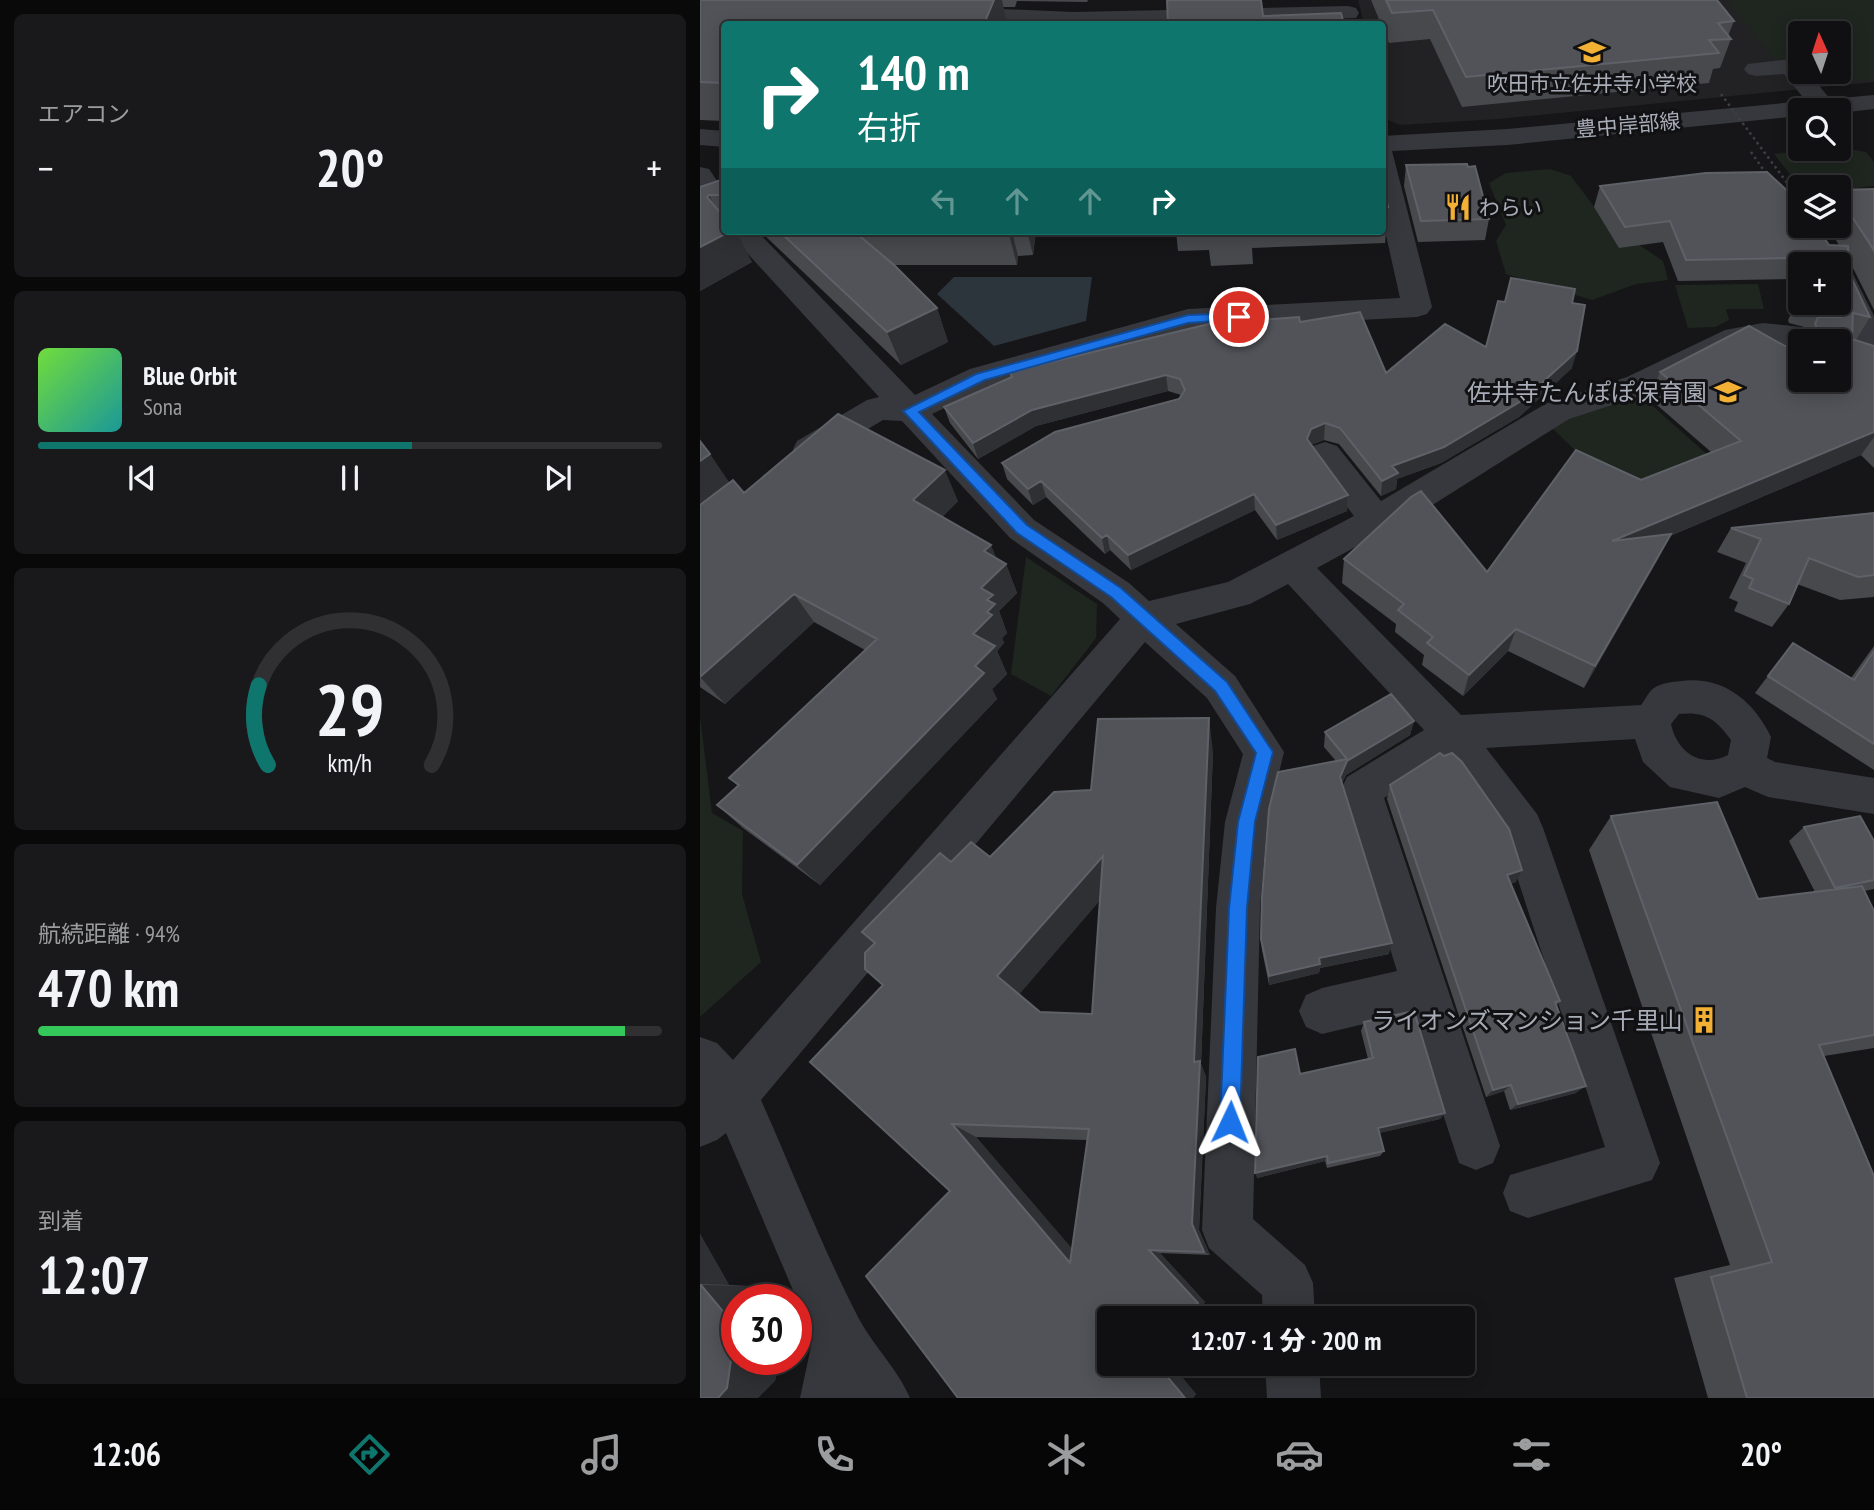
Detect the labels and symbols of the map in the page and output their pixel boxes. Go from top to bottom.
north arrow [1788,21,1852,84]
school or university icon: 吹田市立佐井寺小学校 [1577,37,1607,67]
place label: 吹田市立佐井寺小学校 [1487,70,1697,97]
street label: 豊中岸部線 [1575,107,1681,143]
restaurant icon: わらい [1443,192,1473,222]
place label: わらい [1479,194,1542,221]
pin [1209,287,1269,347]
place label: 佐井寺たんぽぽ保育園 [1467,377,1707,408]
school or university icon: 佐井寺たんぽぽ保育園 [1713,377,1743,407]
place label: ライオンズマンション千里山 [1371,1005,1683,1036]
building icon: ライオンズマンション千里山 [1689,1005,1719,1035]
position arrow [1193,1085,1267,1159]
speed limit sign: 30 [721,1284,812,1375]

